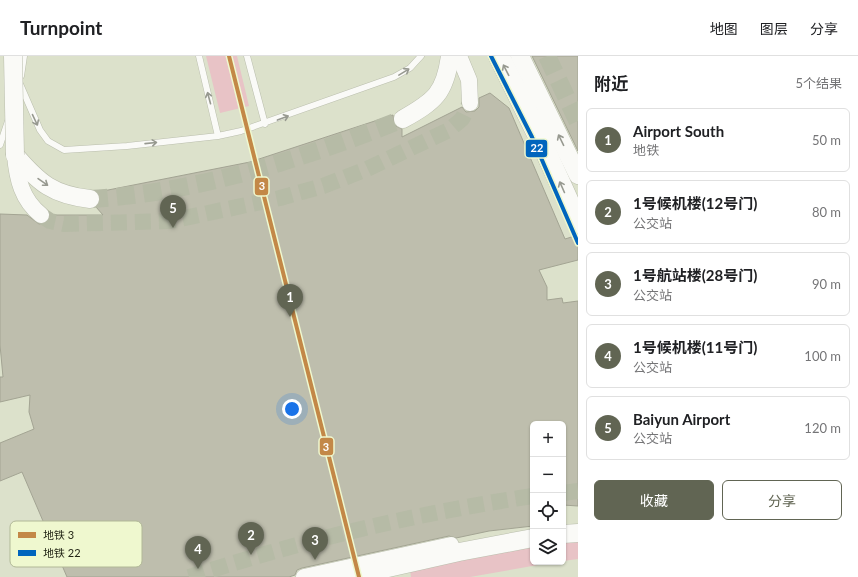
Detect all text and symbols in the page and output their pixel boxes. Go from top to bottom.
text: Turnpoint [20,16,102,39]
text: 地图 [710,20,738,37]
text: 图层 [760,20,788,37]
text: 分享 [810,20,838,37]
one-way arrow [502,64,509,76]
one-way arrow [398,67,410,75]
text: 附近 [594,73,628,94]
text: 5个结果 [795,75,842,91]
one-way arrow [205,92,212,105]
one-way arrow [32,113,39,125]
one-way arrow [276,113,288,121]
text: Airport South [633,122,724,140]
text: 1 [604,132,612,148]
text: 50 m [812,132,841,148]
one-way arrow [557,134,564,146]
one-way arrow [144,139,157,147]
line badge: 22 [525,139,548,158]
text: 22 [531,141,543,154]
text: 地铁 [633,142,659,158]
line badge: 3 [254,177,269,196]
one-way arrow [37,178,48,186]
text: 3 [259,179,265,192]
one-way arrow [558,182,565,194]
text: 1号候机楼(12号门) [633,194,757,212]
pin: 5 [160,195,186,228]
text: 2 [604,204,612,220]
text: 80 m [812,204,841,220]
text: 公交站 [633,215,672,231]
text: 1号航站楼(28号门) [633,266,757,284]
text: 3 [604,276,612,292]
text: 90 m [812,276,841,292]
pin: 1 [277,284,303,317]
text: 公交站 [633,287,672,303]
text: 1号候机楼(11号门) [633,338,757,356]
text: 4 [604,348,612,364]
text: 100 m [804,348,841,364]
text: 公交站 [633,359,672,375]
your location [282,399,302,419]
text: Baiyun Airport [633,410,730,428]
text: 5 [604,420,612,436]
text: 120 m [804,420,841,436]
map controls [530,421,566,565]
button: + [530,421,566,457]
text: 公交站 [633,430,672,446]
line badge: 3 [319,437,334,456]
text: 3 [323,440,329,453]
button: − [530,457,566,493]
button: 收藏 [594,480,714,520]
button: 分享 [722,480,842,520]
button: locate [530,493,566,529]
legend [10,521,142,567]
pin: 2 [238,522,264,555]
pin: 3 [302,527,328,560]
text: 地铁 3 [43,528,74,541]
button: layers [530,529,566,565]
pin: 4 [185,536,211,569]
text: 地铁 22 [43,546,81,559]

